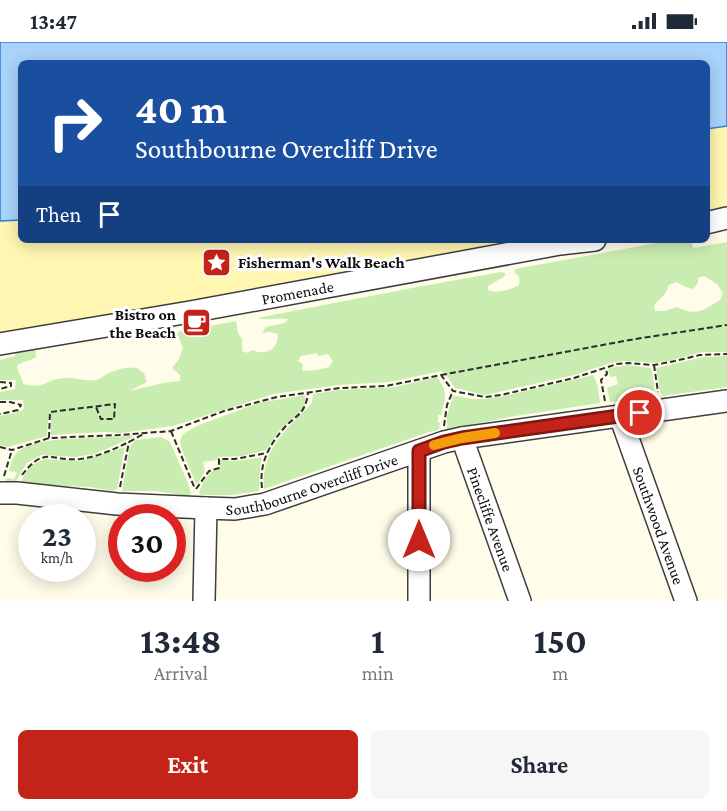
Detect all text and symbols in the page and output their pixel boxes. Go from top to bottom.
text: 13:47 [30,9,77,34]
icon: right [36,84,114,162]
text: 40 m [135,85,227,132]
text: Southbourne Overcliff Drive [135,134,438,164]
icon: arrive [93,198,126,231]
text: Then [36,202,81,227]
place icon: Fisherman's Walk Beach [201,246,233,278]
place label: Fisherman's Walk Beach [238,254,405,271]
street label: Promenade [260,278,335,308]
place label: Bistro on the Beach [110,306,176,341]
cafe icon: Bistro on the Beach [181,307,213,339]
pin [614,387,665,438]
icon: arrive [623,396,656,429]
street label: Southbourne Overcliff Drive [225,451,400,518]
street label: Southwood Avenue [630,464,687,587]
street label: Pinecliffe Avenue [464,465,517,574]
speed limit sign: 30 [108,504,186,582]
position arrow [387,508,451,572]
text: 23 [42,519,72,552]
text: km/h [41,550,73,566]
text: 13:48 [140,621,222,661]
text: 1 [371,621,384,661]
text: 150 [534,621,587,661]
text: Arrival [154,662,208,684]
text: min [362,662,394,684]
text: m [552,662,568,684]
button: Exit [18,730,358,799]
button: Share [370,730,709,799]

